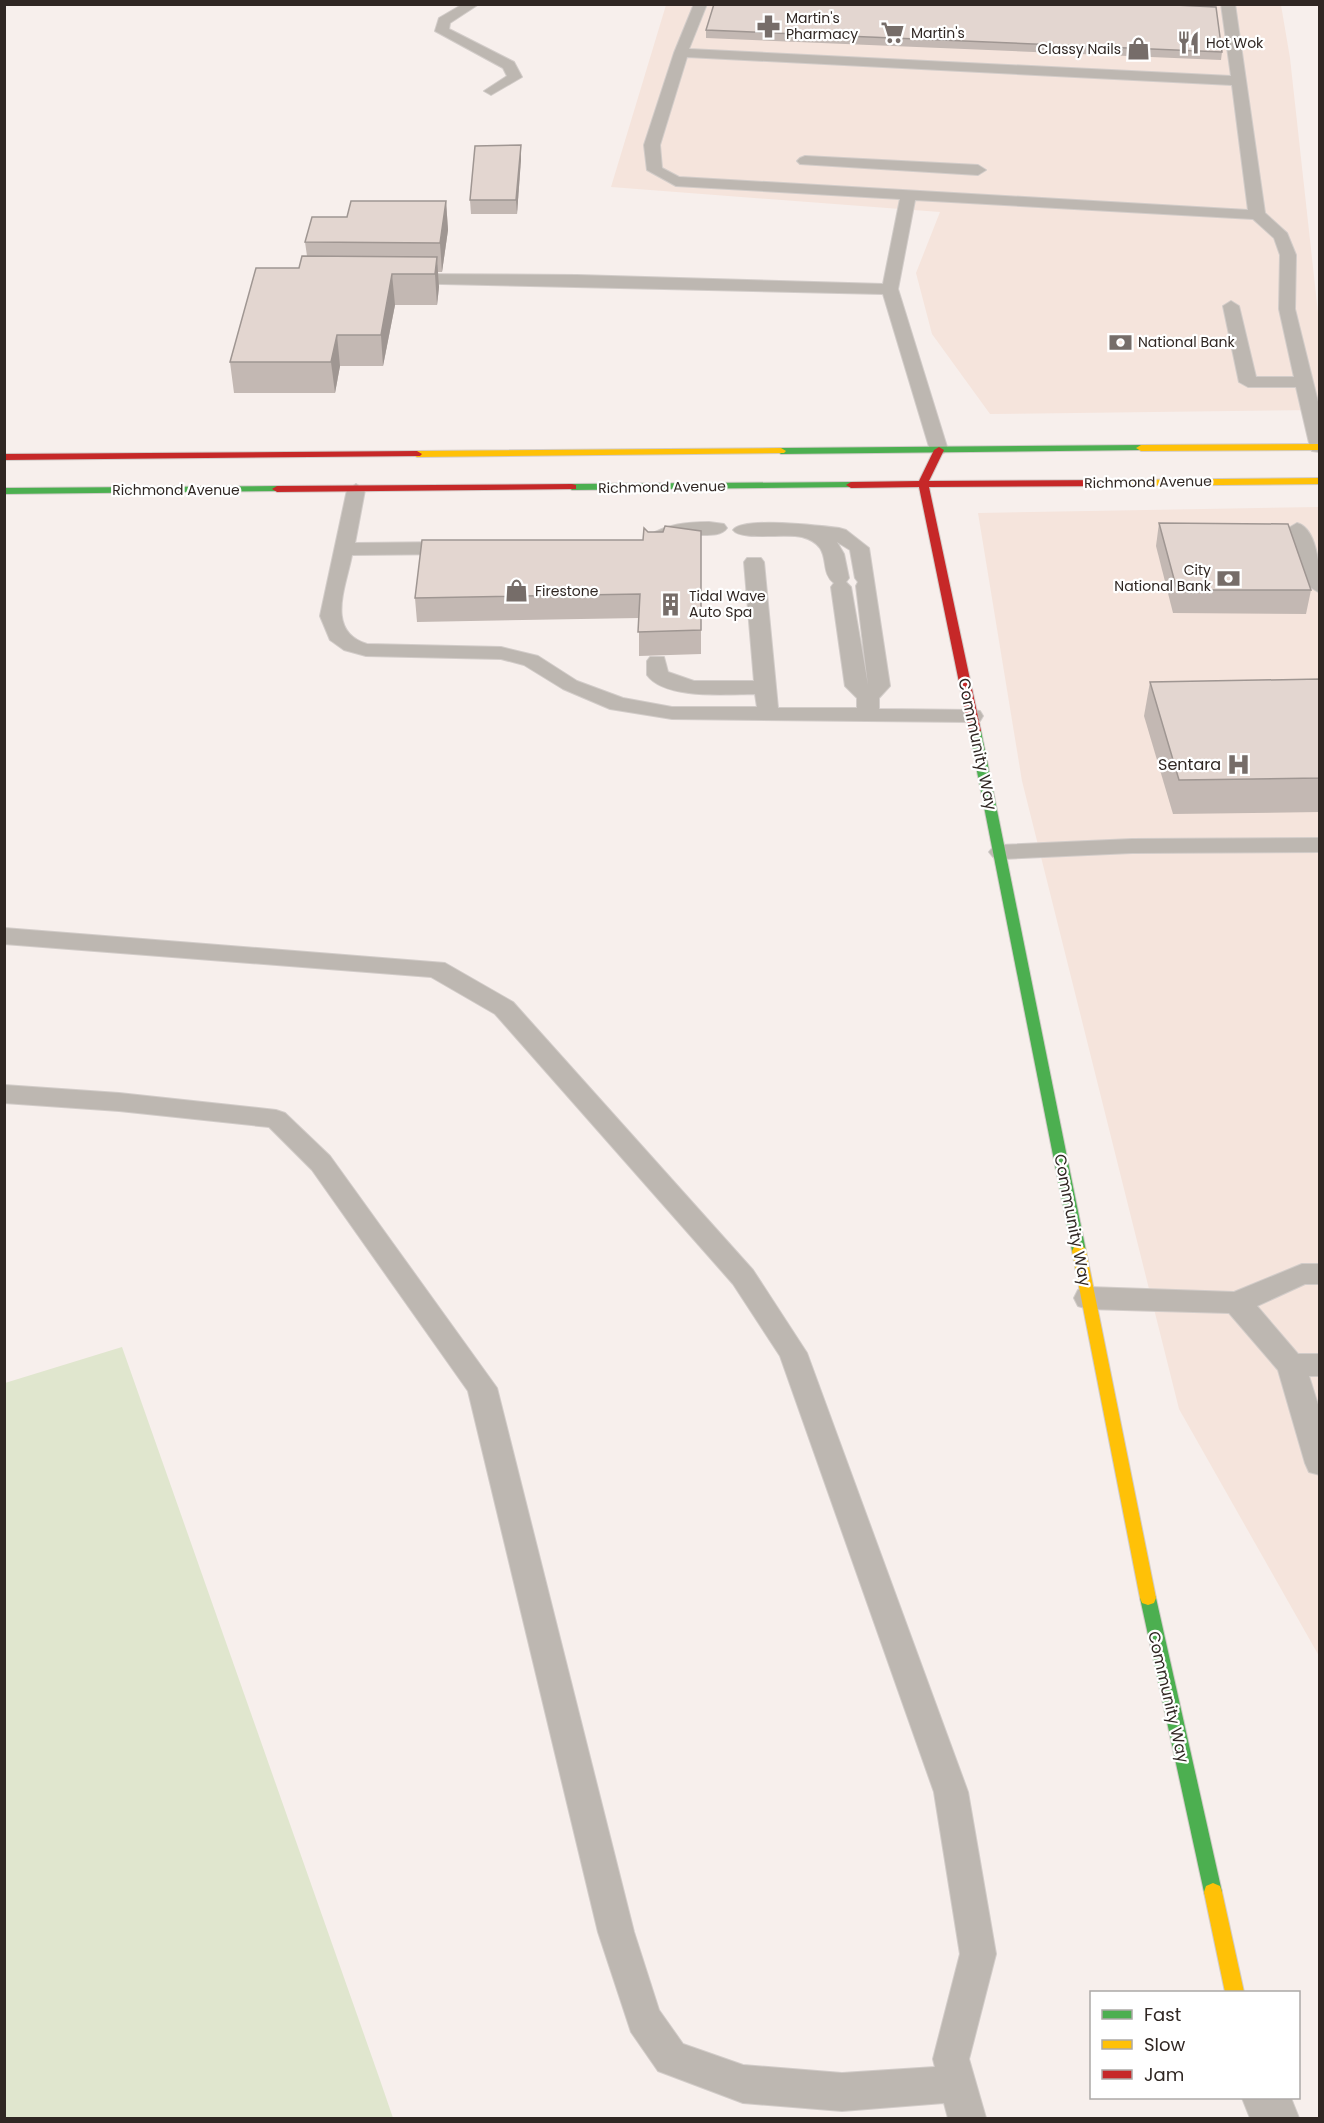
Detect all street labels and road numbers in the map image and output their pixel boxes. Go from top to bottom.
street label: Richmond Avenue [1084,471,1212,493]
street label: Richmond Avenue [598,476,726,498]
street label: Richmond Avenue [112,480,240,500]
street label: Community Way [952,676,1003,812]
street label: Community Way [1048,1152,1097,1288]
street label: Community Way [1142,1629,1195,1765]

